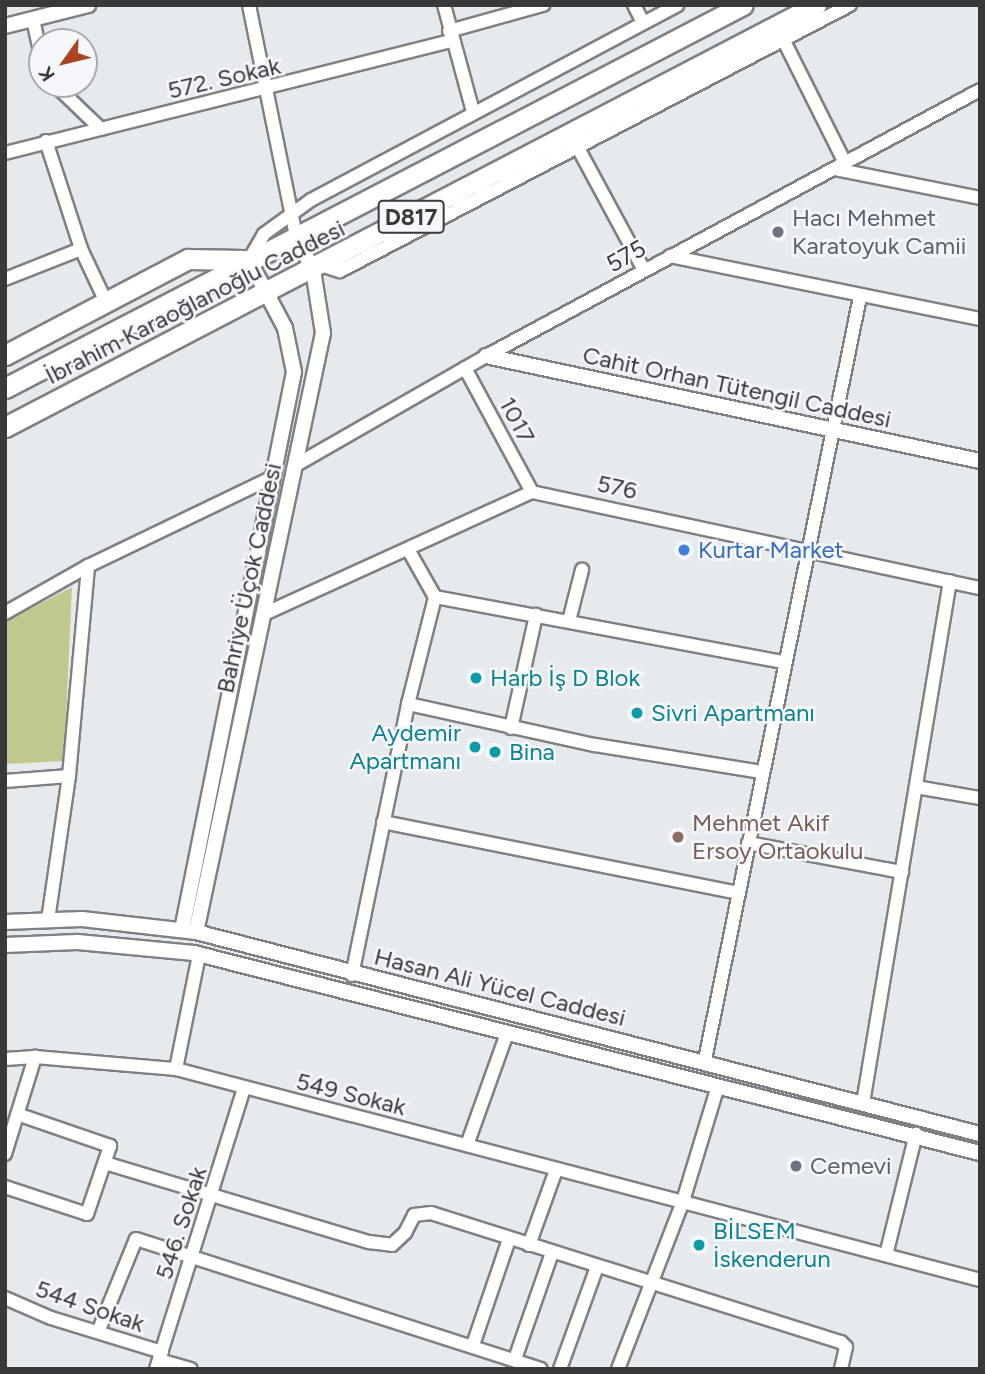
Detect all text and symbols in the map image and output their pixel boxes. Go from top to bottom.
north arrow [28,28,98,98]
street label: 572. Sokak [165,51,283,105]
text: K [34,62,60,86]
road number: D817 [376,198,446,236]
place label: Hacı Mehmet Karatoyuk Camii [792,204,966,260]
street label: İbrahim Karaoğlanoğlu Caddesi [40,214,350,390]
marker: Hacı Mehmet Karatoyuk Camii [770,224,786,240]
street label: 575 [601,234,651,278]
street label: Cahit Orhan Tütengil Caddesi [580,340,894,434]
street label: 1017 [493,392,541,448]
street label: Bahriye Üçok Caddesi [211,460,287,696]
street label: 576 [594,469,640,505]
place label: Kurtar Market [698,536,844,564]
marker: Kurtar Market [676,542,692,558]
place label: Harb İş D Blok [490,664,640,692]
marker: Harb İş D Blok [468,670,484,686]
place label: Sivri Apartmanı [651,699,815,727]
marker: Sivri Apartmanı [629,705,645,721]
place label: Aydemir Apartmanı [350,719,461,775]
place label: Bina [509,738,555,766]
marker: Aydemir Apartmanı [467,739,483,755]
marker: Bina [487,744,503,760]
place label: Mehmet Akif Ersoy Ortaokulu [692,809,863,865]
marker: Mehmet Akif Ersoy Ortaokulu [670,829,686,845]
street label: Hasan Ali Yücel Caddesi [371,942,629,1032]
street label: 549 Sokak [293,1066,409,1122]
place label: Cemevi [810,1152,892,1180]
marker: Cemevi [788,1158,804,1174]
street label: 546. Sokak [149,1163,213,1283]
place label: BİLSEM İskenderun [713,1217,831,1273]
marker: BİLSEM İskenderun [691,1237,707,1253]
street label: 544 Sokak [32,1274,148,1338]

